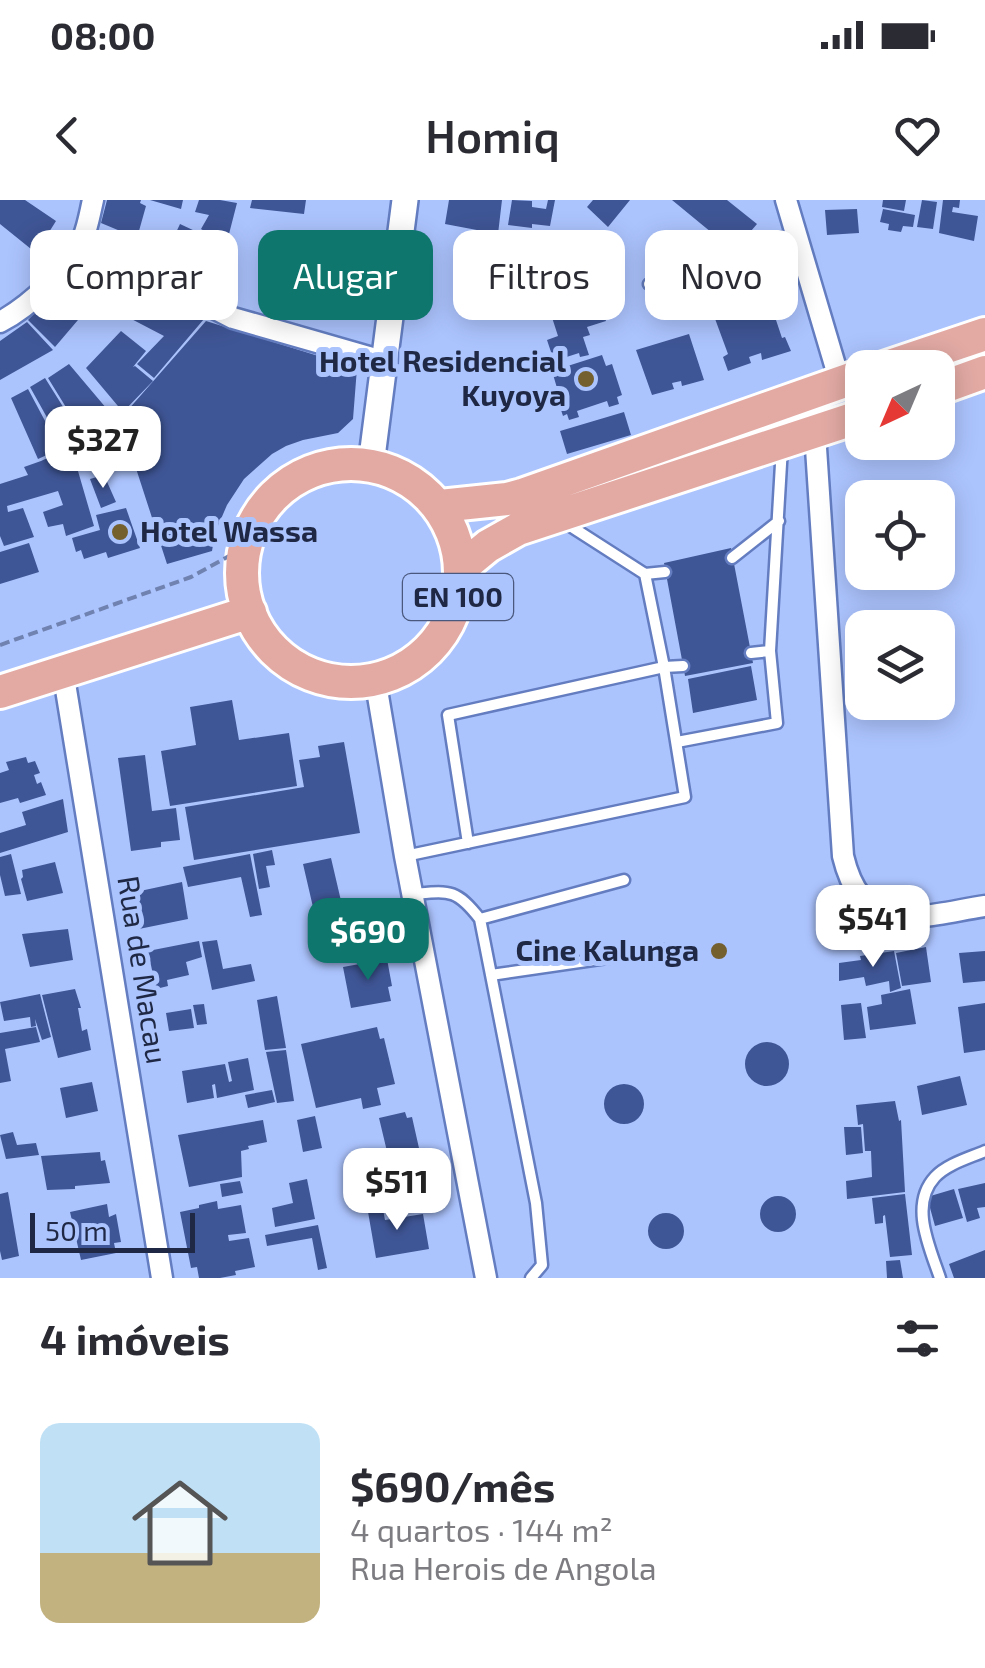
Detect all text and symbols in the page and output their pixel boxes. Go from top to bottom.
text: 08:00 [50,12,155,58]
icon: back [40,108,95,163]
text: Homiq [425,108,560,162]
icon: heart [890,108,945,163]
chip: Comprar [30,230,238,320]
chip: Alugar [258,230,433,320]
chip: Filtros [453,230,625,320]
chip: Novo [645,230,798,320]
place label: Hotel Residencial Kuyoya [319,342,566,413]
north arrow [845,350,955,460]
map controls [845,350,955,720]
marker: Hotel Residencial Kuyoya [575,368,597,390]
pin: $327 [44,406,162,491]
text: $327 [67,419,139,457]
button: locate [845,480,955,590]
place label: Hotel Wassa [140,512,318,548]
marker: Hotel Wassa [109,521,131,543]
road number: EN 100 [403,574,513,620]
button: layers [845,610,955,720]
street label: Rua de Macau [111,873,177,1066]
pin: $541 [814,885,932,970]
pin: $690 [309,898,427,983]
text: $541 [838,898,908,936]
text: $690 [330,911,406,949]
place label: Cine Kalunga [515,931,699,967]
marker: Cine Kalunga [708,940,730,962]
pin: $511 [338,1148,456,1233]
text: $511 [365,1161,429,1199]
scale bar [30,1208,195,1252]
text: 50 m [45,1213,108,1247]
icon: filters [890,1311,945,1366]
text: 4 imóveis [40,1313,230,1363]
text: $690/mês [350,1460,555,1510]
icon: home [120,1463,240,1583]
text: 4 quartos · 144 m² [350,1510,613,1548]
text: Rua Herois de Angola [350,1548,657,1586]

